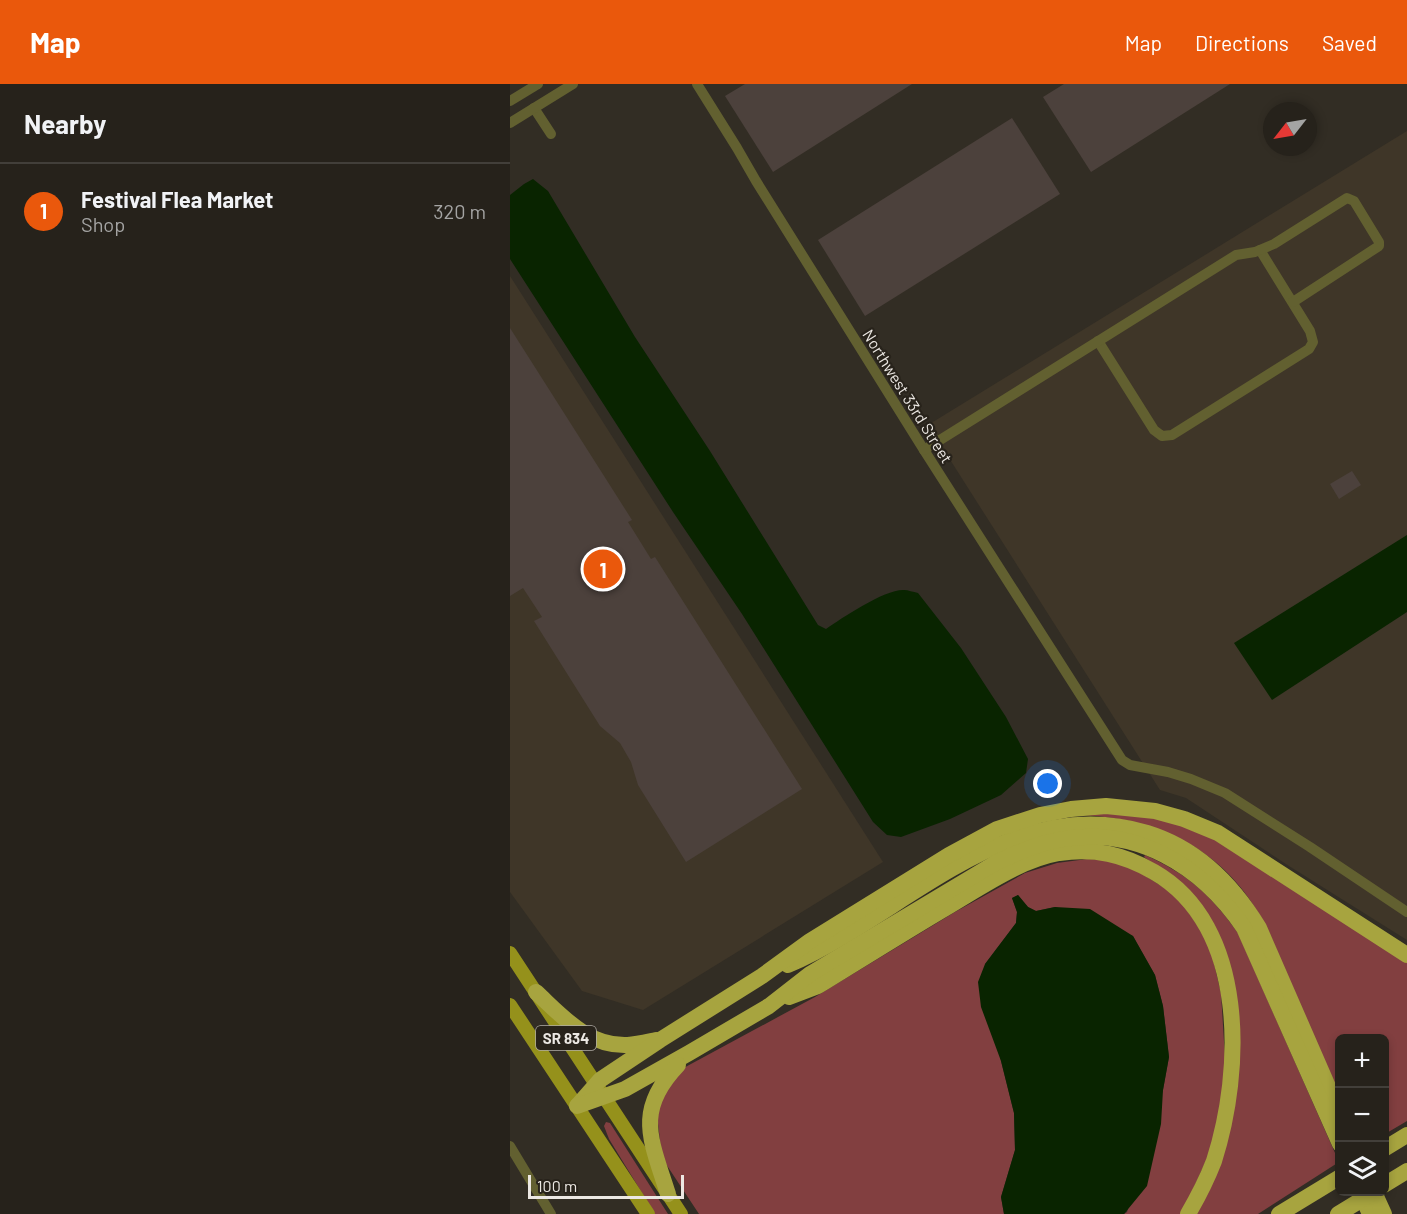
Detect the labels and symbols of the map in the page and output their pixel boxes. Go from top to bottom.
north arrow [1263,102,1317,156]
street label: Northwest 33rd Street [859,326,957,466]
pin: 1 [584,546,622,592]
your location [1033,769,1062,798]
road number: SR 834 [536,1026,596,1050]
scale bar [528,1172,684,1200]

